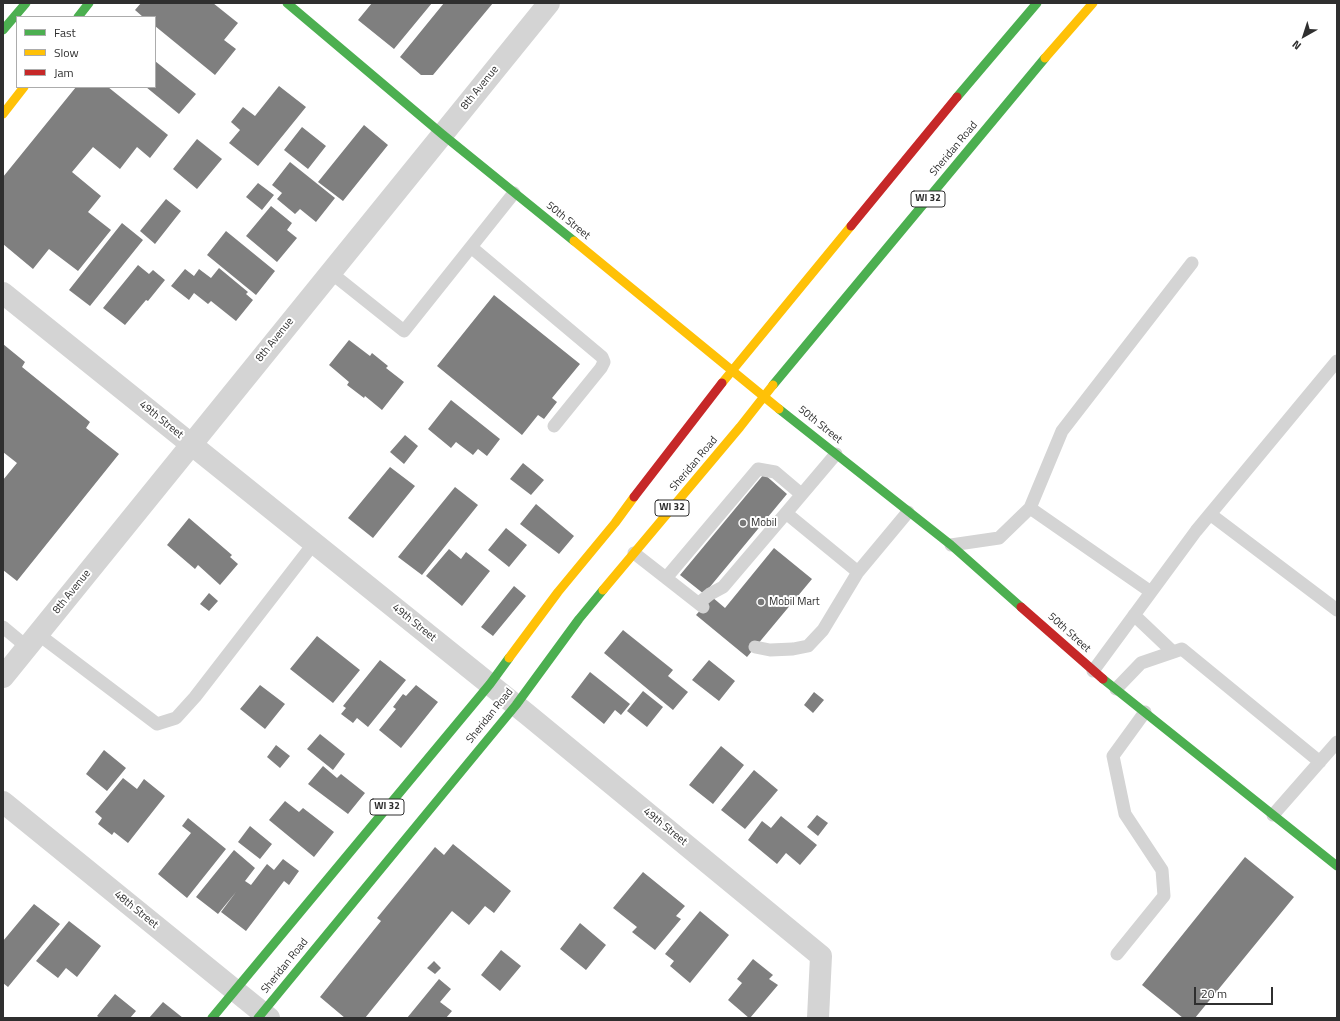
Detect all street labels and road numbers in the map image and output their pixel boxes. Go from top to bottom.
street label: 8th Avenue [458,63,502,113]
street label: Sheridan Road [927,119,981,179]
road number: WI 32 [911,191,945,207]
street label: 50th Street [543,199,593,243]
street label: 8th Avenue [253,315,297,365]
street label: 49th Street [136,398,186,442]
street label: 50th Street [795,403,845,447]
street label: Sheridan Road [667,434,721,494]
road number: WI 32 [655,500,689,516]
street label: 8th Avenue [50,567,94,617]
street label: 49th Street [389,601,439,645]
street label: 50th Street [1045,610,1093,656]
street label: Sheridan Road [464,686,516,746]
road number: WI 32 [370,799,404,815]
street label: 49th Street [640,805,690,849]
street label: 48th Street [111,888,161,932]
street label: Sheridan Road [259,936,311,996]

